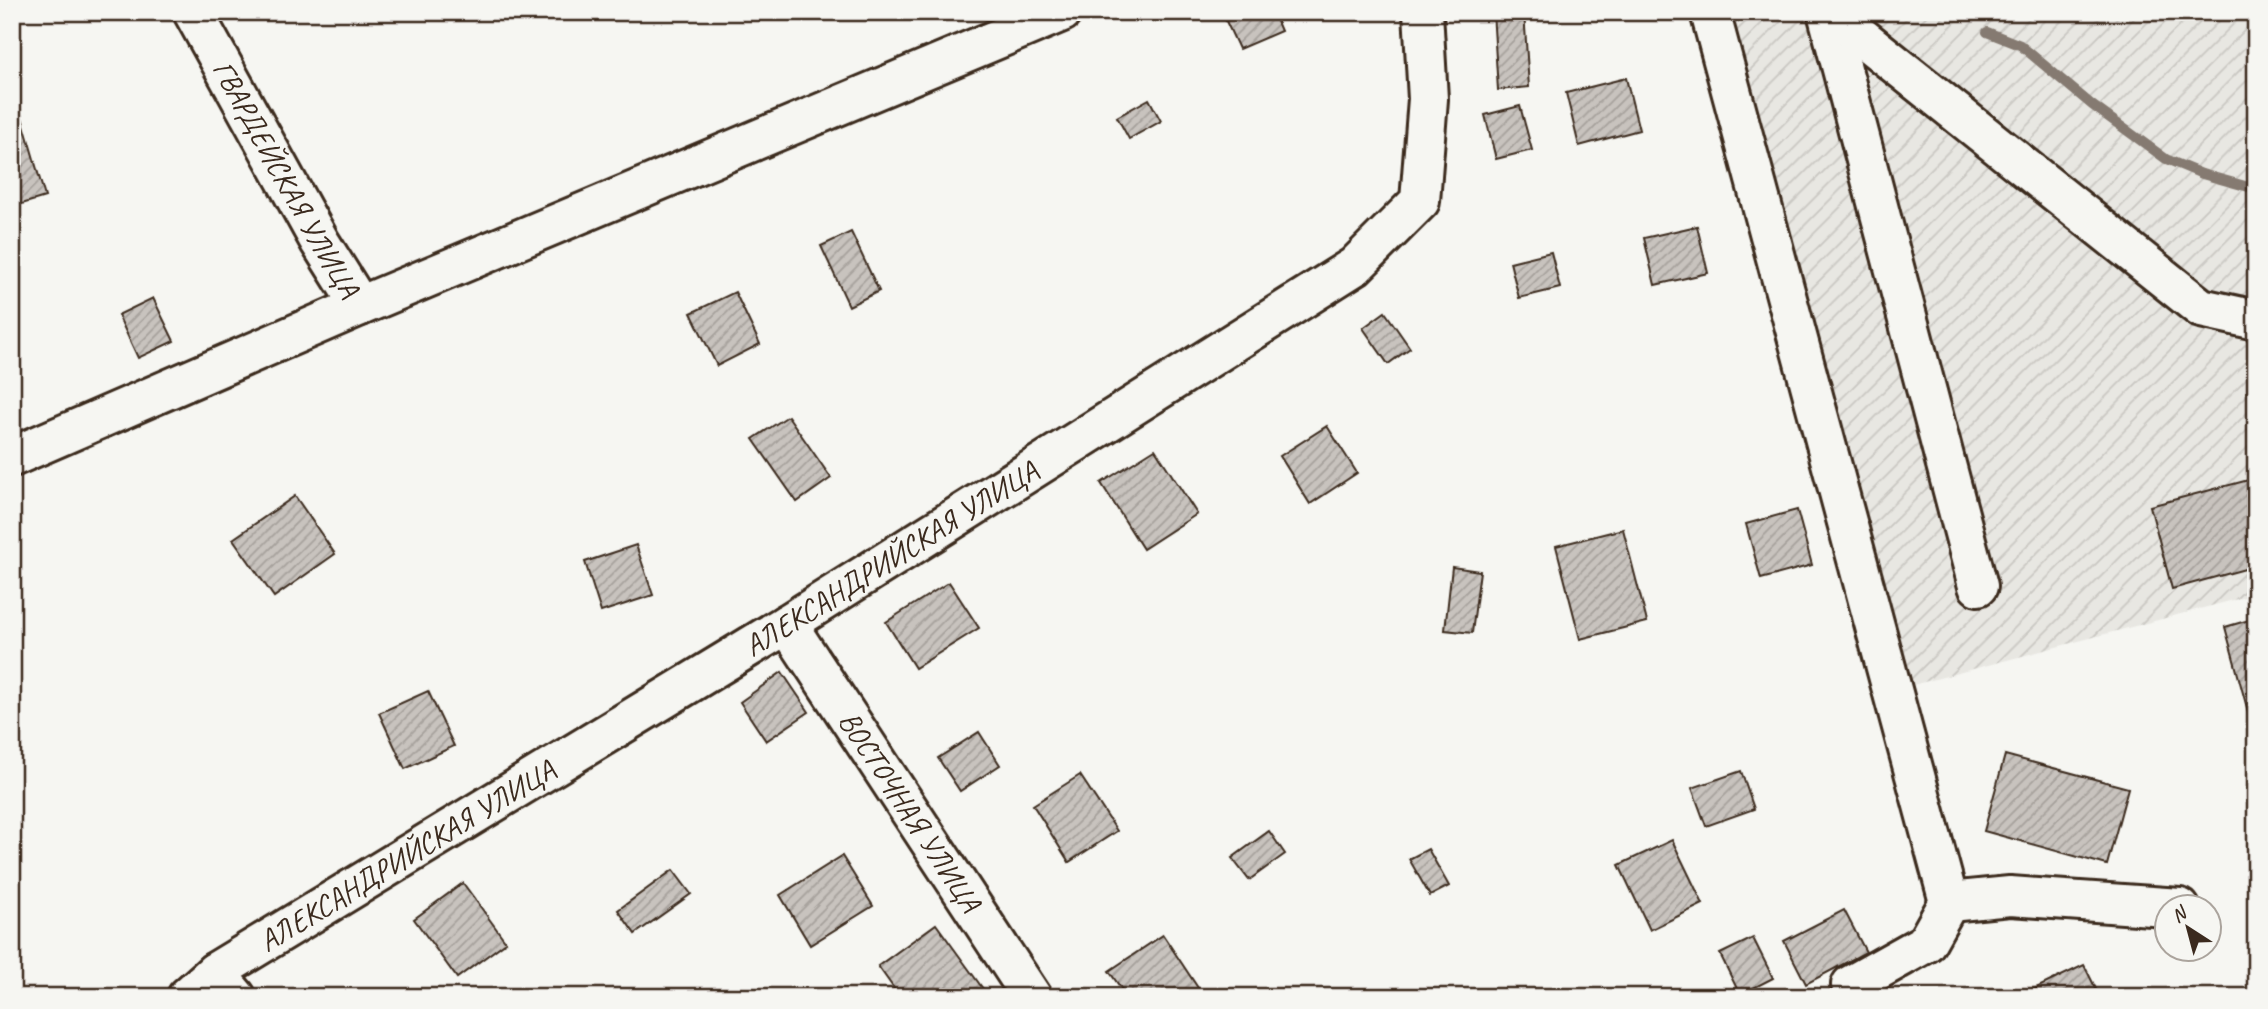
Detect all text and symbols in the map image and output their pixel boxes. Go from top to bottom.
street label: ГВАРДЕЙСКАЯ УЛИЦА [204,53,369,305]
street label: АЛЕКСАНДРИЙСКАЯ УЛИЦА [737,451,1046,665]
street label: ВОСТОЧНАЯ УЛИЦА [830,704,991,920]
street label: АЛЕКСАНДРИЙСКАЯ УЛИЦА [252,750,563,960]
north arrow [2152,894,2222,964]
text: N [2167,900,2193,928]

